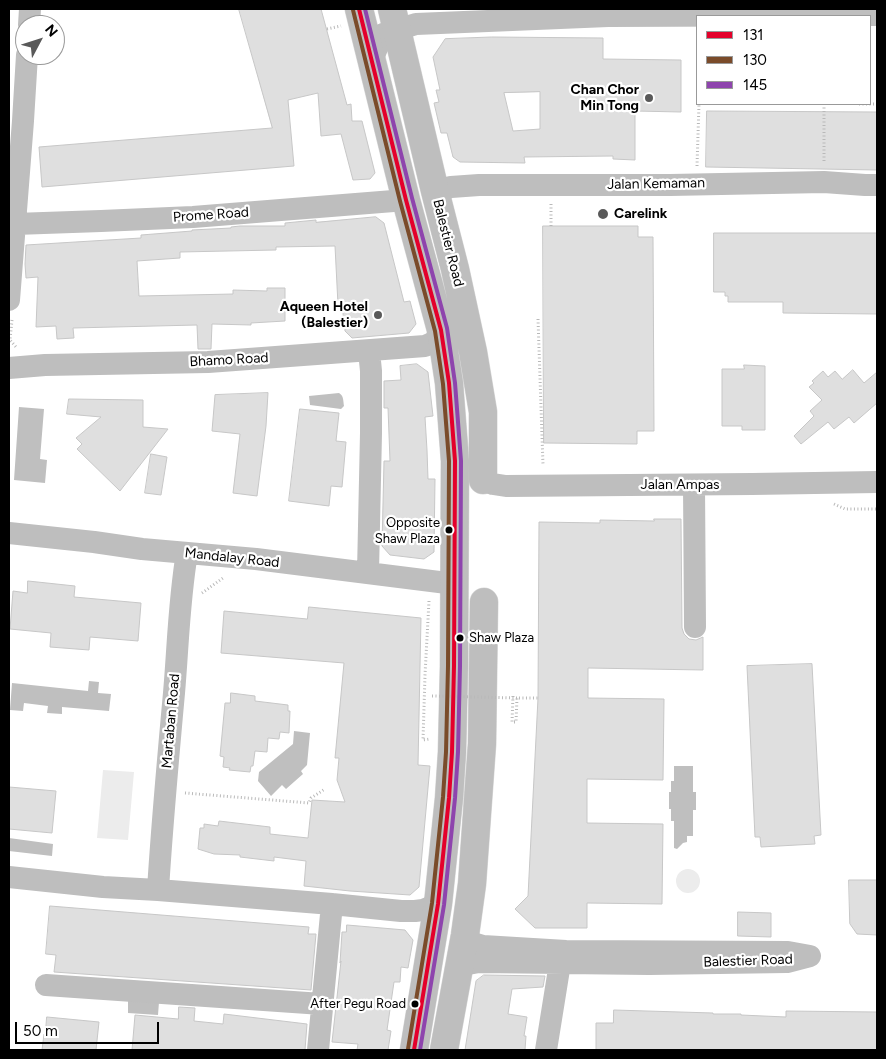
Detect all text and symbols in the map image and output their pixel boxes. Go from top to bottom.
north arrow [15,15,65,65]
legend [696,15,871,105]
text: N [41,21,61,40]
text: 131 [743,26,764,44]
text: 130 [743,51,767,69]
text: 145 [743,76,767,94]
place label: Chan Chor Min Tong [571,82,639,114]
marker: Chan Chor Min Tong [643,92,655,104]
street label: Jalan Kemaman [607,175,705,193]
street label: Balestier Road [429,198,467,288]
street label: Prome Road [172,204,250,226]
place label: Carelink [614,206,667,222]
marker: Carelink [596,207,610,221]
place label: Aqueen Hotel (Balestier) [280,299,368,332]
marker: Aqueen Hotel (Balestier) [372,309,384,321]
street label: Bhamo Road [189,350,269,370]
street label: Jalan Ampas [640,477,720,493]
place label: Opposite Shaw Plaza [375,515,440,546]
marker: Opposite Shaw Plaza [444,525,454,535]
street label: Mandalay Road [184,545,280,571]
place label: Shaw Plaza [469,630,534,646]
marker: Shaw Plaza [455,633,465,643]
street label: Martaban Road [158,673,184,769]
street label: Balestier Road [703,951,793,971]
place label: After Pegu Road [310,996,406,1012]
marker: After Pegu Road [410,999,420,1009]
scale bar [18,1012,161,1044]
text: 50 m [23,1022,58,1040]

